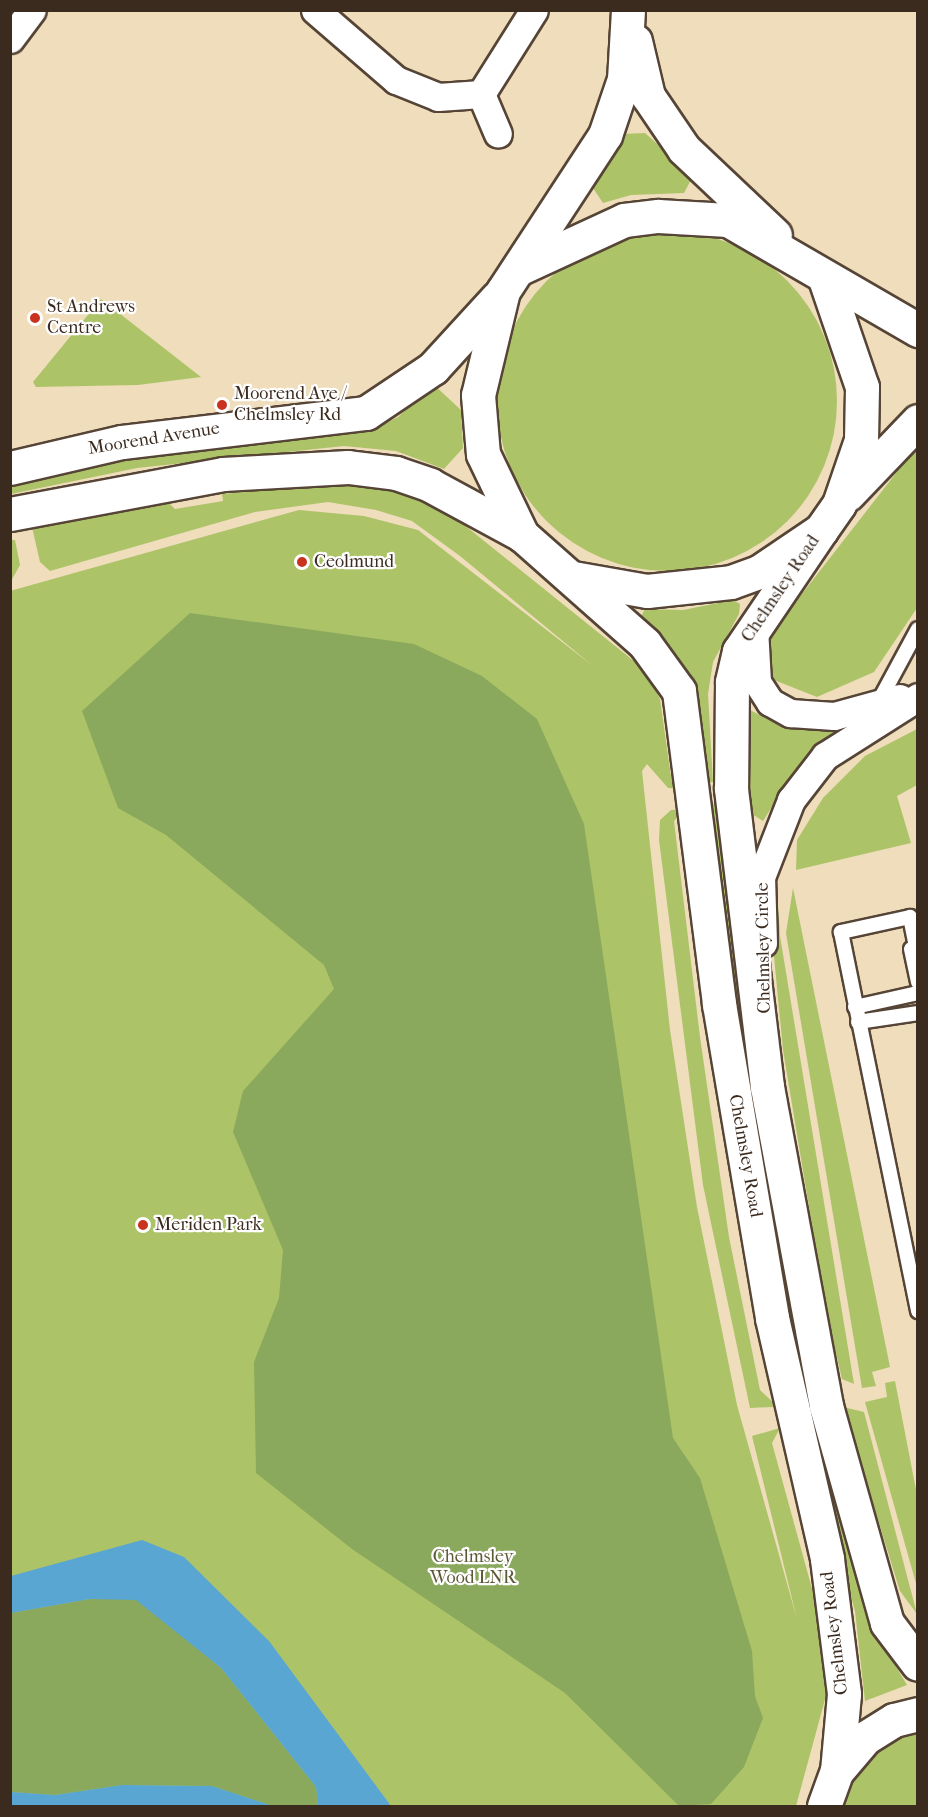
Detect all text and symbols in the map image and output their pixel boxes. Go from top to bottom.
place label: St Andrews Centre [47,297,135,340]
marker: St Andrews Centre [28,311,42,325]
place label: Moorend Ave / Chelmsley Rd [234,384,346,426]
marker: Moorend Ave / Chelmsley Rd [215,398,229,412]
street label: Moorend Avenue [87,418,221,460]
street label: Chelmsley Road [737,531,825,647]
place label: Ceolmund [314,551,394,573]
marker: Ceolmund [295,555,309,569]
street label: Chelmsley Circle [752,882,776,1014]
street label: Chelmsley Road [724,1093,766,1219]
place label: Meriden Park [155,1214,262,1236]
marker: Meriden Park [136,1218,150,1232]
park label: Chelmsley Wood LNR [430,1547,516,1590]
street label: Chelmsley Road [817,1570,853,1696]

